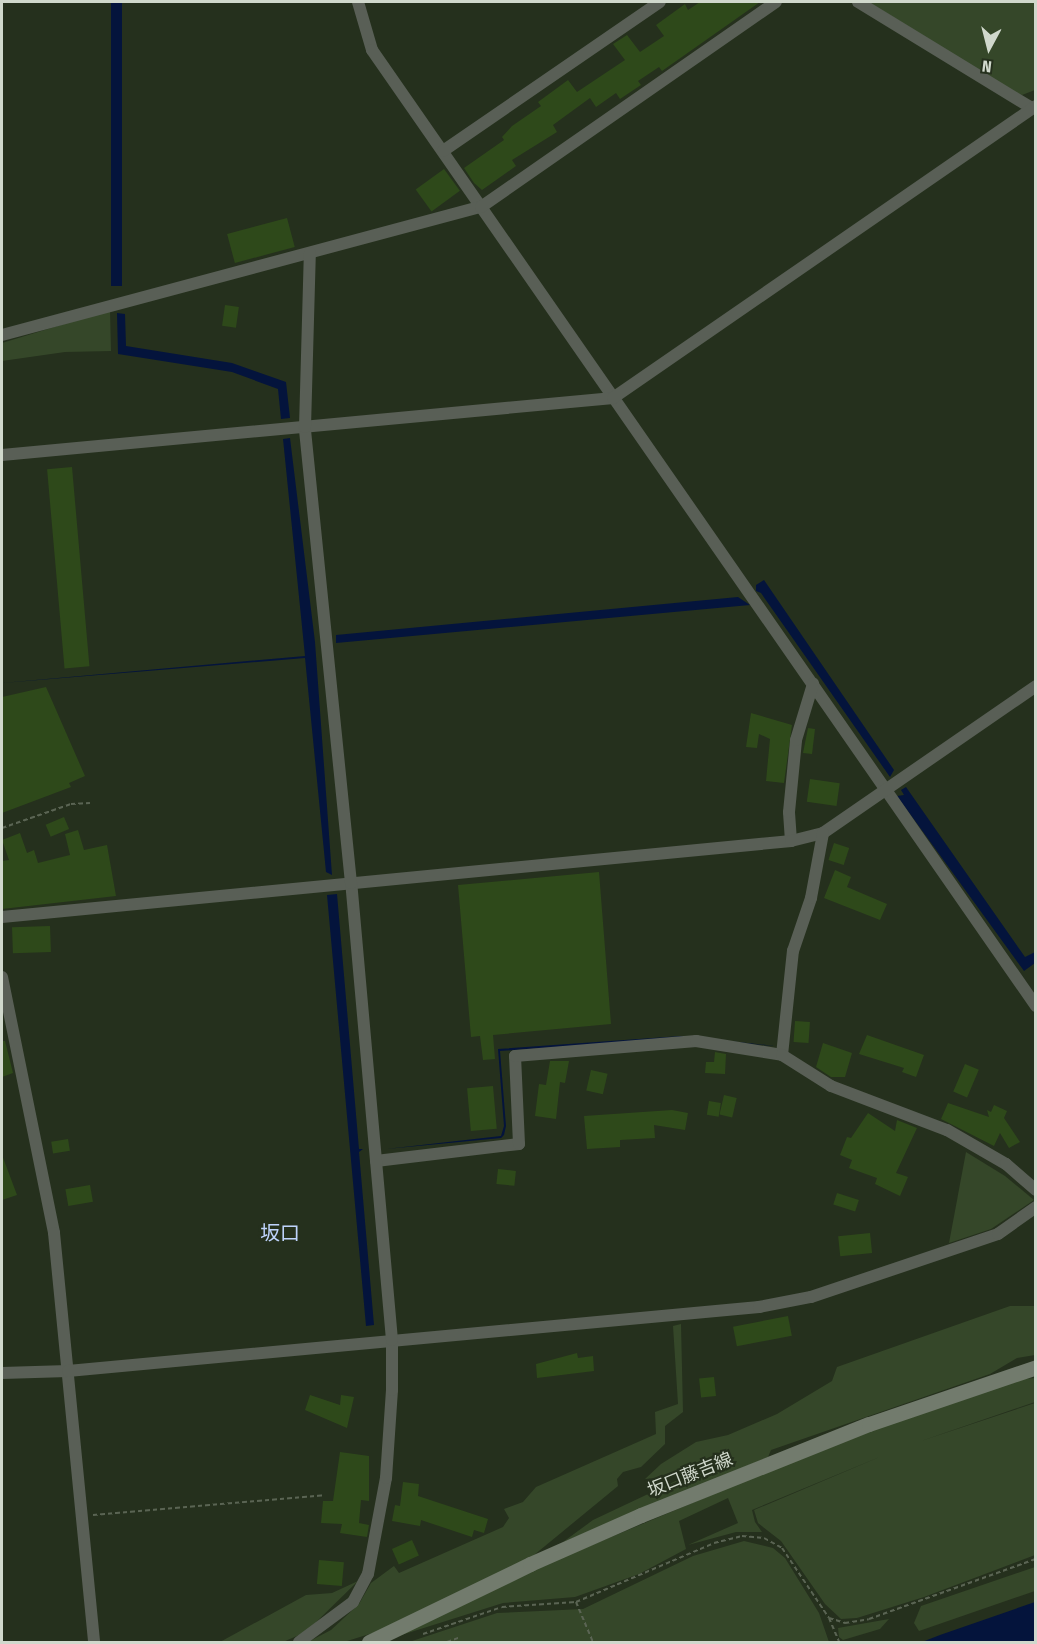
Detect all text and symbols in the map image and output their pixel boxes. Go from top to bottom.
north arrow [959,18,1019,78]
text: N [981,56,993,76]
district label: 坂口 [260,1221,300,1245]
street label: 坂口藤吉線 [644,1448,736,1502]

